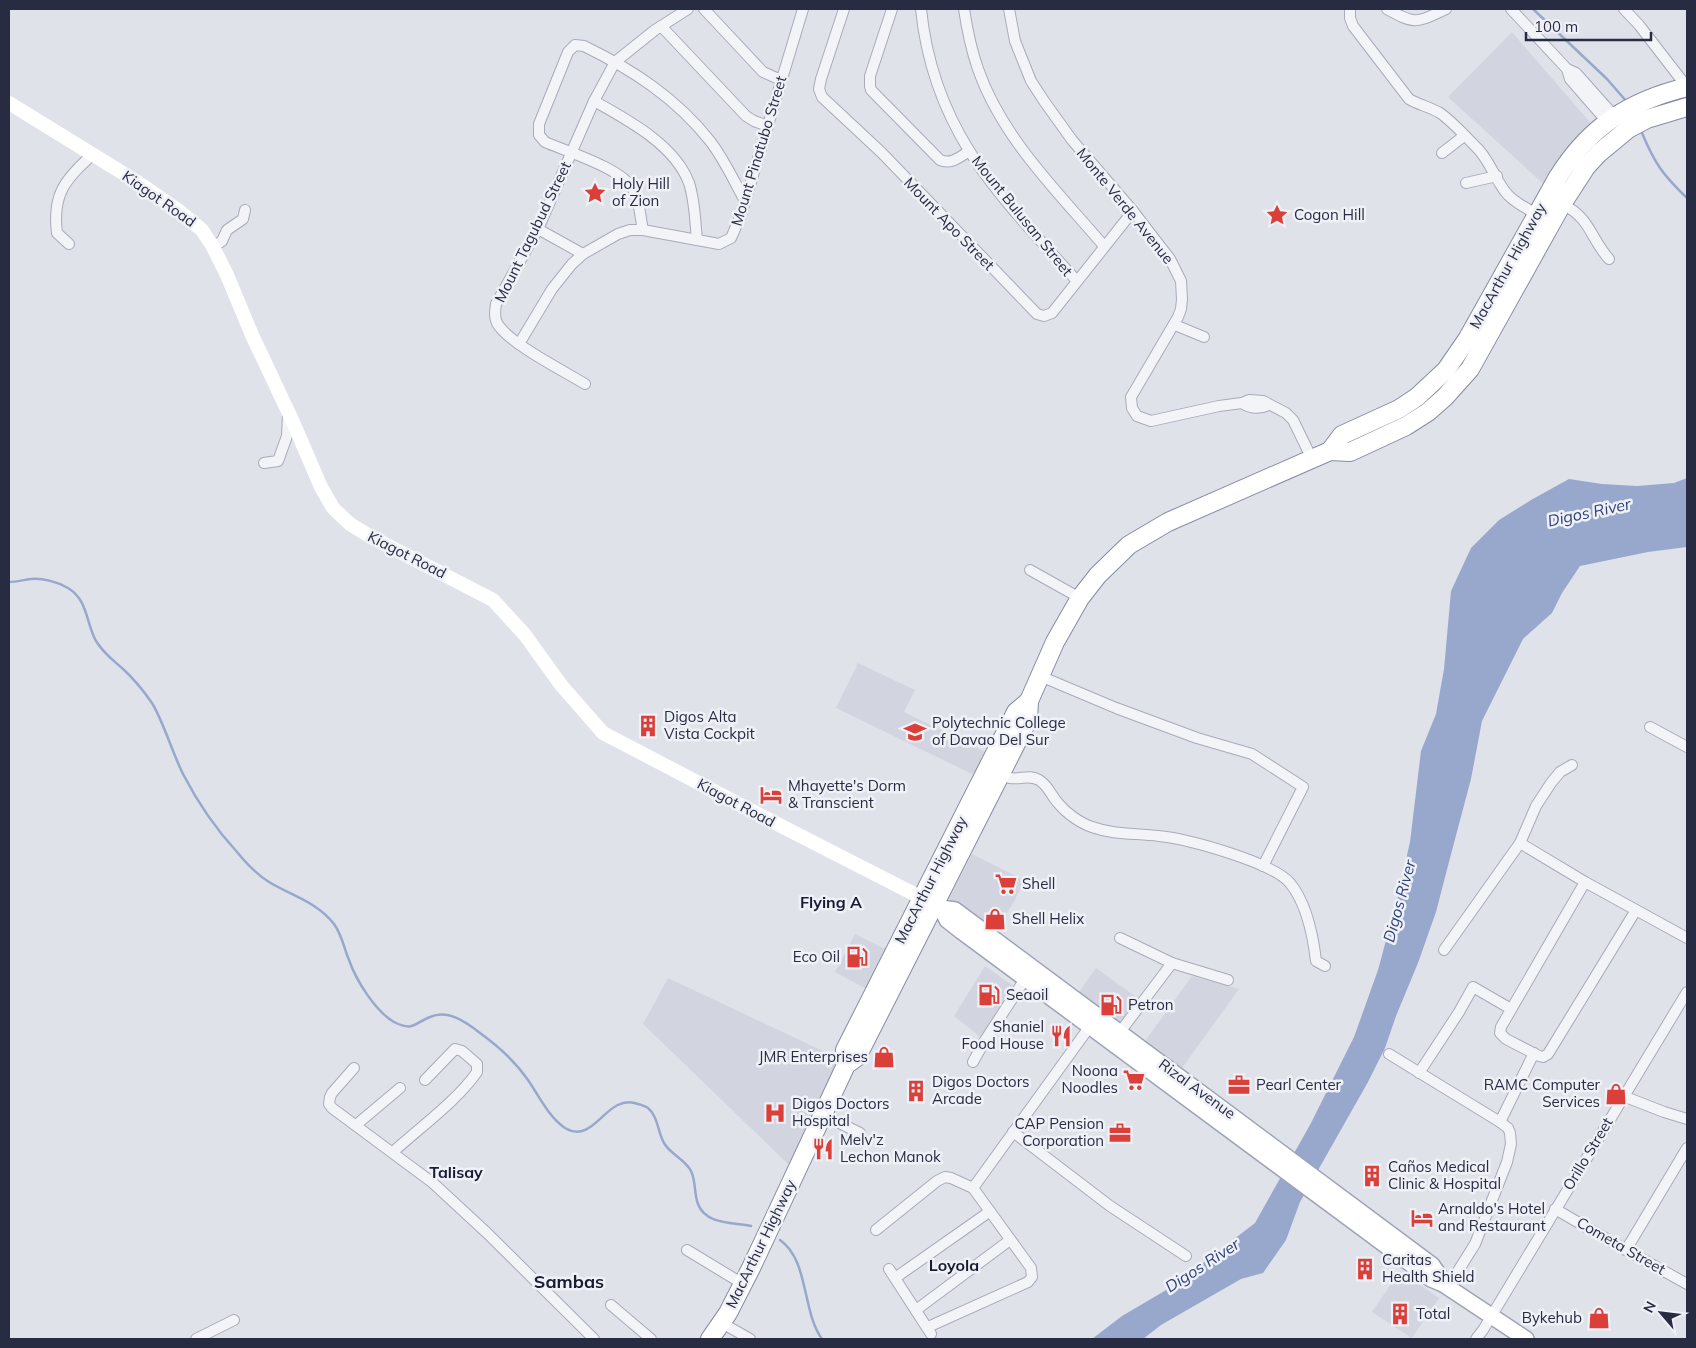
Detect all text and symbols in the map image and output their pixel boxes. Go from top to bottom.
scale bar [1526,10,1651,42]
text: 100 m [1534,17,1578,36]
street label: Mount Pinatubo Street [727,73,790,228]
street label: Monte Verde Avenue [1073,144,1178,268]
street label: Mount Bulusan Street [968,152,1077,280]
street label: Mount Tagubud Street [490,158,575,305]
street label: Kiagot Road [119,166,200,231]
street label: Mount Apo Street [900,173,999,274]
place label: Holy Hill of Zion [612,174,670,210]
place icon: Holy Hill of Zion [582,180,608,206]
street label: MacArthur Highway [1465,200,1550,332]
place icon: Cogon Hill [1264,202,1290,228]
place label: Cogon Hill [1294,205,1365,224]
water label: Digos River [1546,493,1634,531]
street label: Kiagot Road [365,527,450,582]
place label: Digos Alta Vista Cockpit [664,707,755,743]
building icon: Digos Alta Vista Cockpit [635,713,661,739]
place label: Polytechnic College of Davao Del Sur [932,713,1066,749]
school or university icon: Polytechnic College of Davao Del Sur [902,719,928,745]
street label: Kiagot Road [694,774,778,831]
place label: Mhayette's Dorm & Transcient [788,776,906,812]
hotel icon: Mhayette's Dorm & Transcient [758,782,784,808]
street label: MacArthur Highway [890,813,971,947]
water label: Digos River [1378,856,1420,944]
supermarket icon: Shell [993,871,1019,897]
place label: Shell [1022,874,1055,893]
district label: Flying A [800,892,862,912]
shop icon: Shell Helix [982,906,1008,932]
place label: Shell Helix [1012,909,1084,928]
fuel station icon: Eco Oil [844,944,870,970]
place label: Eco Oil [793,947,840,966]
fuel station icon: Seaoil [976,982,1002,1008]
place label: Seaoil [1006,985,1048,1004]
fuel station icon: Petron [1098,992,1124,1018]
place label: Petron [1128,995,1174,1014]
place label: Shaniel Food House [962,1017,1044,1053]
restaurant icon: Shaniel Food House [1048,1023,1074,1049]
shop icon: JMR Enterprises [871,1044,897,1070]
place label: JMR Enterprises [758,1047,868,1066]
street label: Rizal Avenue [1155,1054,1239,1123]
place label: Noona Noodles [1061,1061,1118,1097]
supermarket icon: Noona Noodles [1121,1067,1147,1093]
place label: Digos Doctors Arcade [932,1072,1030,1108]
office icon: Pearl Center [1226,1072,1252,1098]
place label: Pearl Center [1256,1075,1342,1094]
place label: RAMC Computer Services [1484,1075,1601,1111]
building icon: Digos Doctors Arcade [903,1078,929,1104]
shop icon: RAMC Computer Services [1603,1081,1629,1107]
place label: Digos Doctors Hospital [792,1094,890,1130]
hospital icon: Digos Doctors Hospital [762,1100,788,1126]
place label: CAP Pension Corporation [1015,1114,1104,1150]
street label: Orillo Street [1558,1114,1617,1194]
office icon: CAP Pension Corporation [1107,1120,1133,1146]
place label: Melv'z Lechon Manok [840,1130,941,1166]
restaurant icon: Melv'z Lechon Manok [810,1136,836,1162]
place label: Caños Medical Clinic & Hospital [1388,1157,1501,1193]
district label: Talisay [429,1162,483,1182]
building icon: Caños Medical Clinic & Hospital [1359,1163,1385,1189]
street label: MacArthur Highway [721,1176,800,1311]
place label: Arnaldo's Hotel and Restaurant [1438,1199,1546,1235]
hotel icon: Arnaldo's Hotel and Restaurant [1409,1205,1435,1231]
street label: Cometa Street [1574,1213,1669,1279]
water label: Digos River [1161,1233,1244,1296]
place label: Caritas Health Shield [1382,1250,1475,1286]
district label: Loyola [929,1255,979,1275]
building icon: Caritas Health Shield [1352,1256,1378,1282]
district label: Sambas [534,1270,604,1293]
north arrow [1636,1288,1686,1338]
text: N [1639,1298,1660,1316]
building icon: Total [1387,1301,1413,1327]
place label: Total [1416,1304,1450,1323]
shop icon: Bykehub [1586,1305,1612,1331]
place label: Bykehub [1522,1308,1582,1327]

